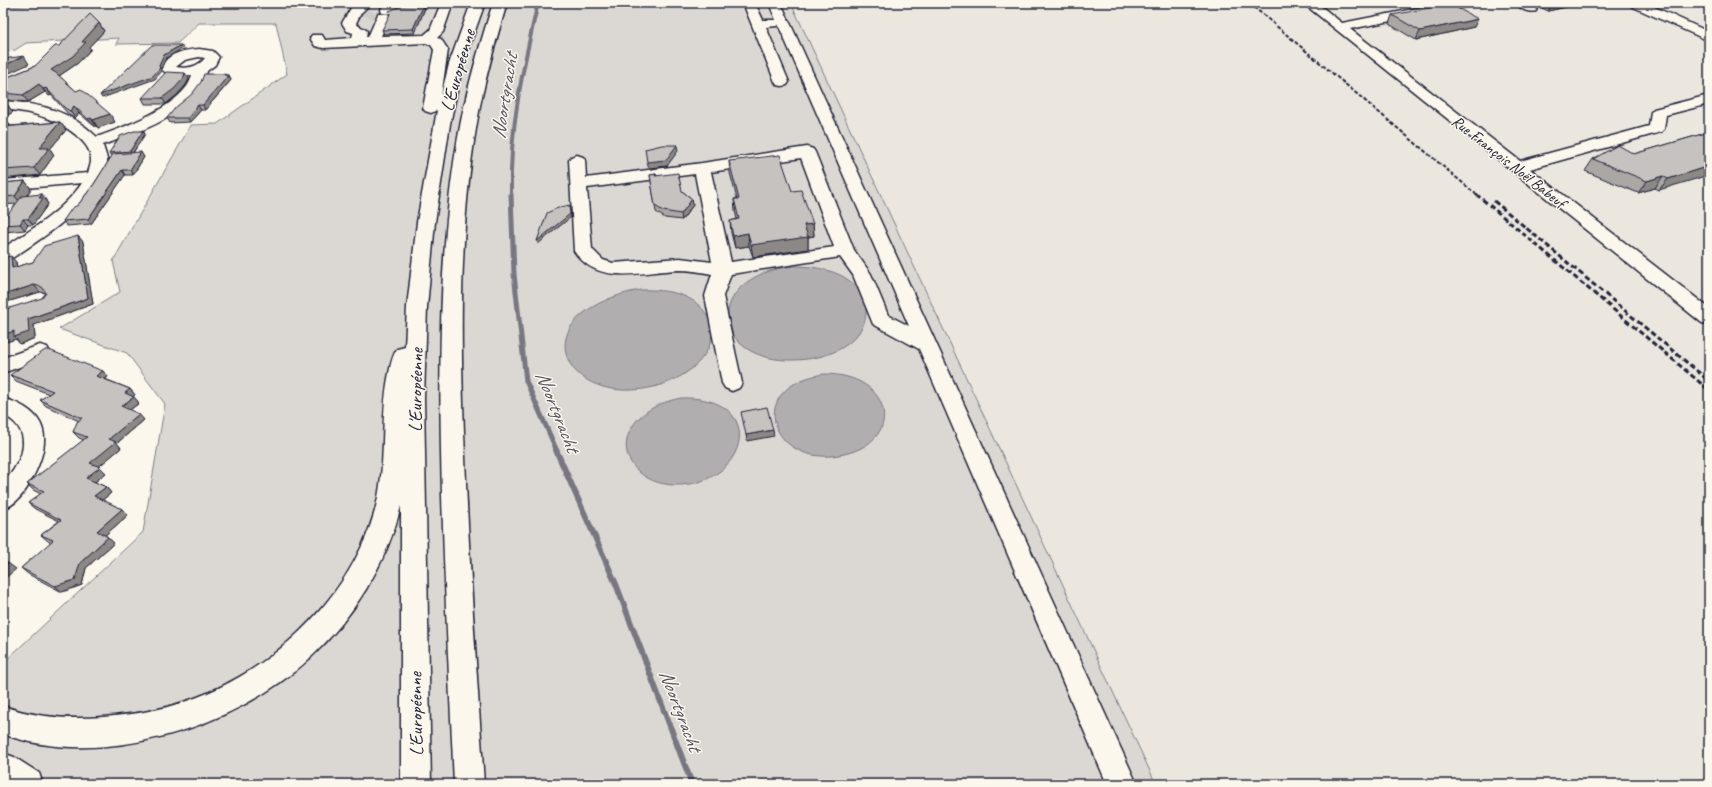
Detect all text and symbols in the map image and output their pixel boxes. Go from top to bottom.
street label: L'Européenne [435,25,482,114]
water label: Noortgracht [485,48,524,140]
street label: Rue François Noël Babeuf [1448,111,1573,215]
street label: L'Européenne [403,346,429,432]
water label: Noortgracht [530,367,587,459]
water label: Noortgracht [654,666,709,758]
street label: L'Européenne [403,670,429,756]

